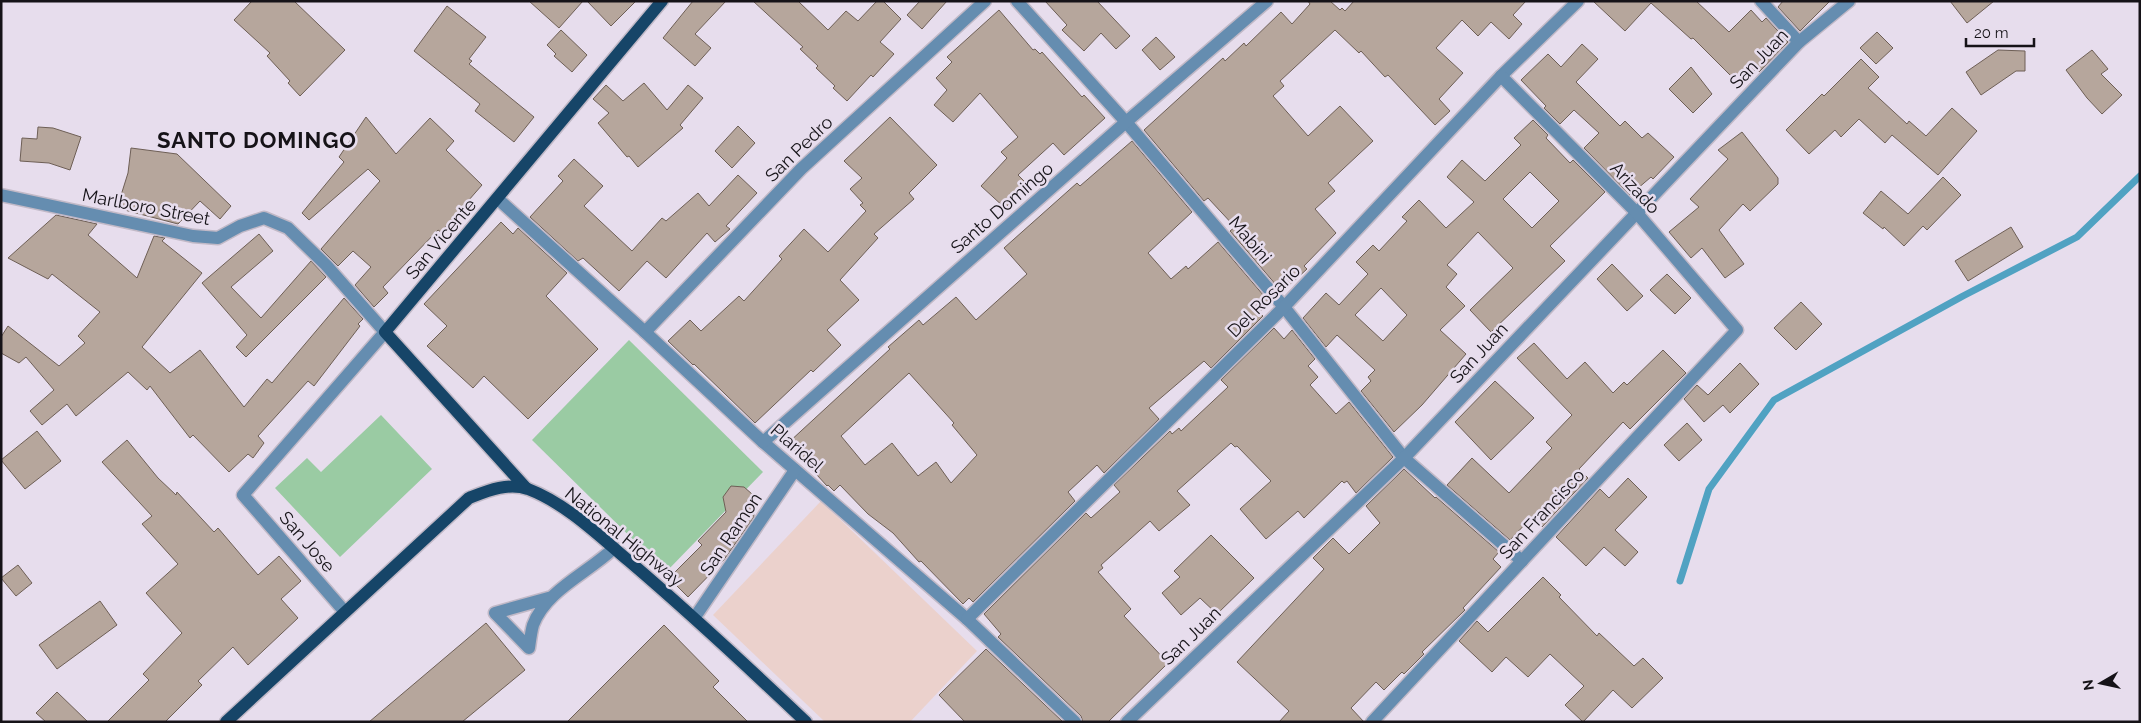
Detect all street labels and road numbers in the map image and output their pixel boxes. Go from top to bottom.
street label: San Juan [1725,24,1792,93]
street label: San Pedro [761,111,837,186]
street label: Santo Domingo [946,157,1057,258]
street label: Arizado [1606,157,1665,218]
street label: Marlboro Street [80,184,212,229]
street label: San Vicente [401,194,481,283]
street label: Mabini [1225,212,1276,267]
street label: Del Rosario [1223,260,1305,341]
street label: San Juan [1445,318,1512,387]
street label: Plaridel [767,419,828,476]
street label: San Francisco [1495,464,1589,563]
street label: National Highway [561,483,688,591]
street label: San Ramon [695,488,766,579]
street label: San Jose [275,507,340,577]
street label: San Juan [1156,602,1225,669]

